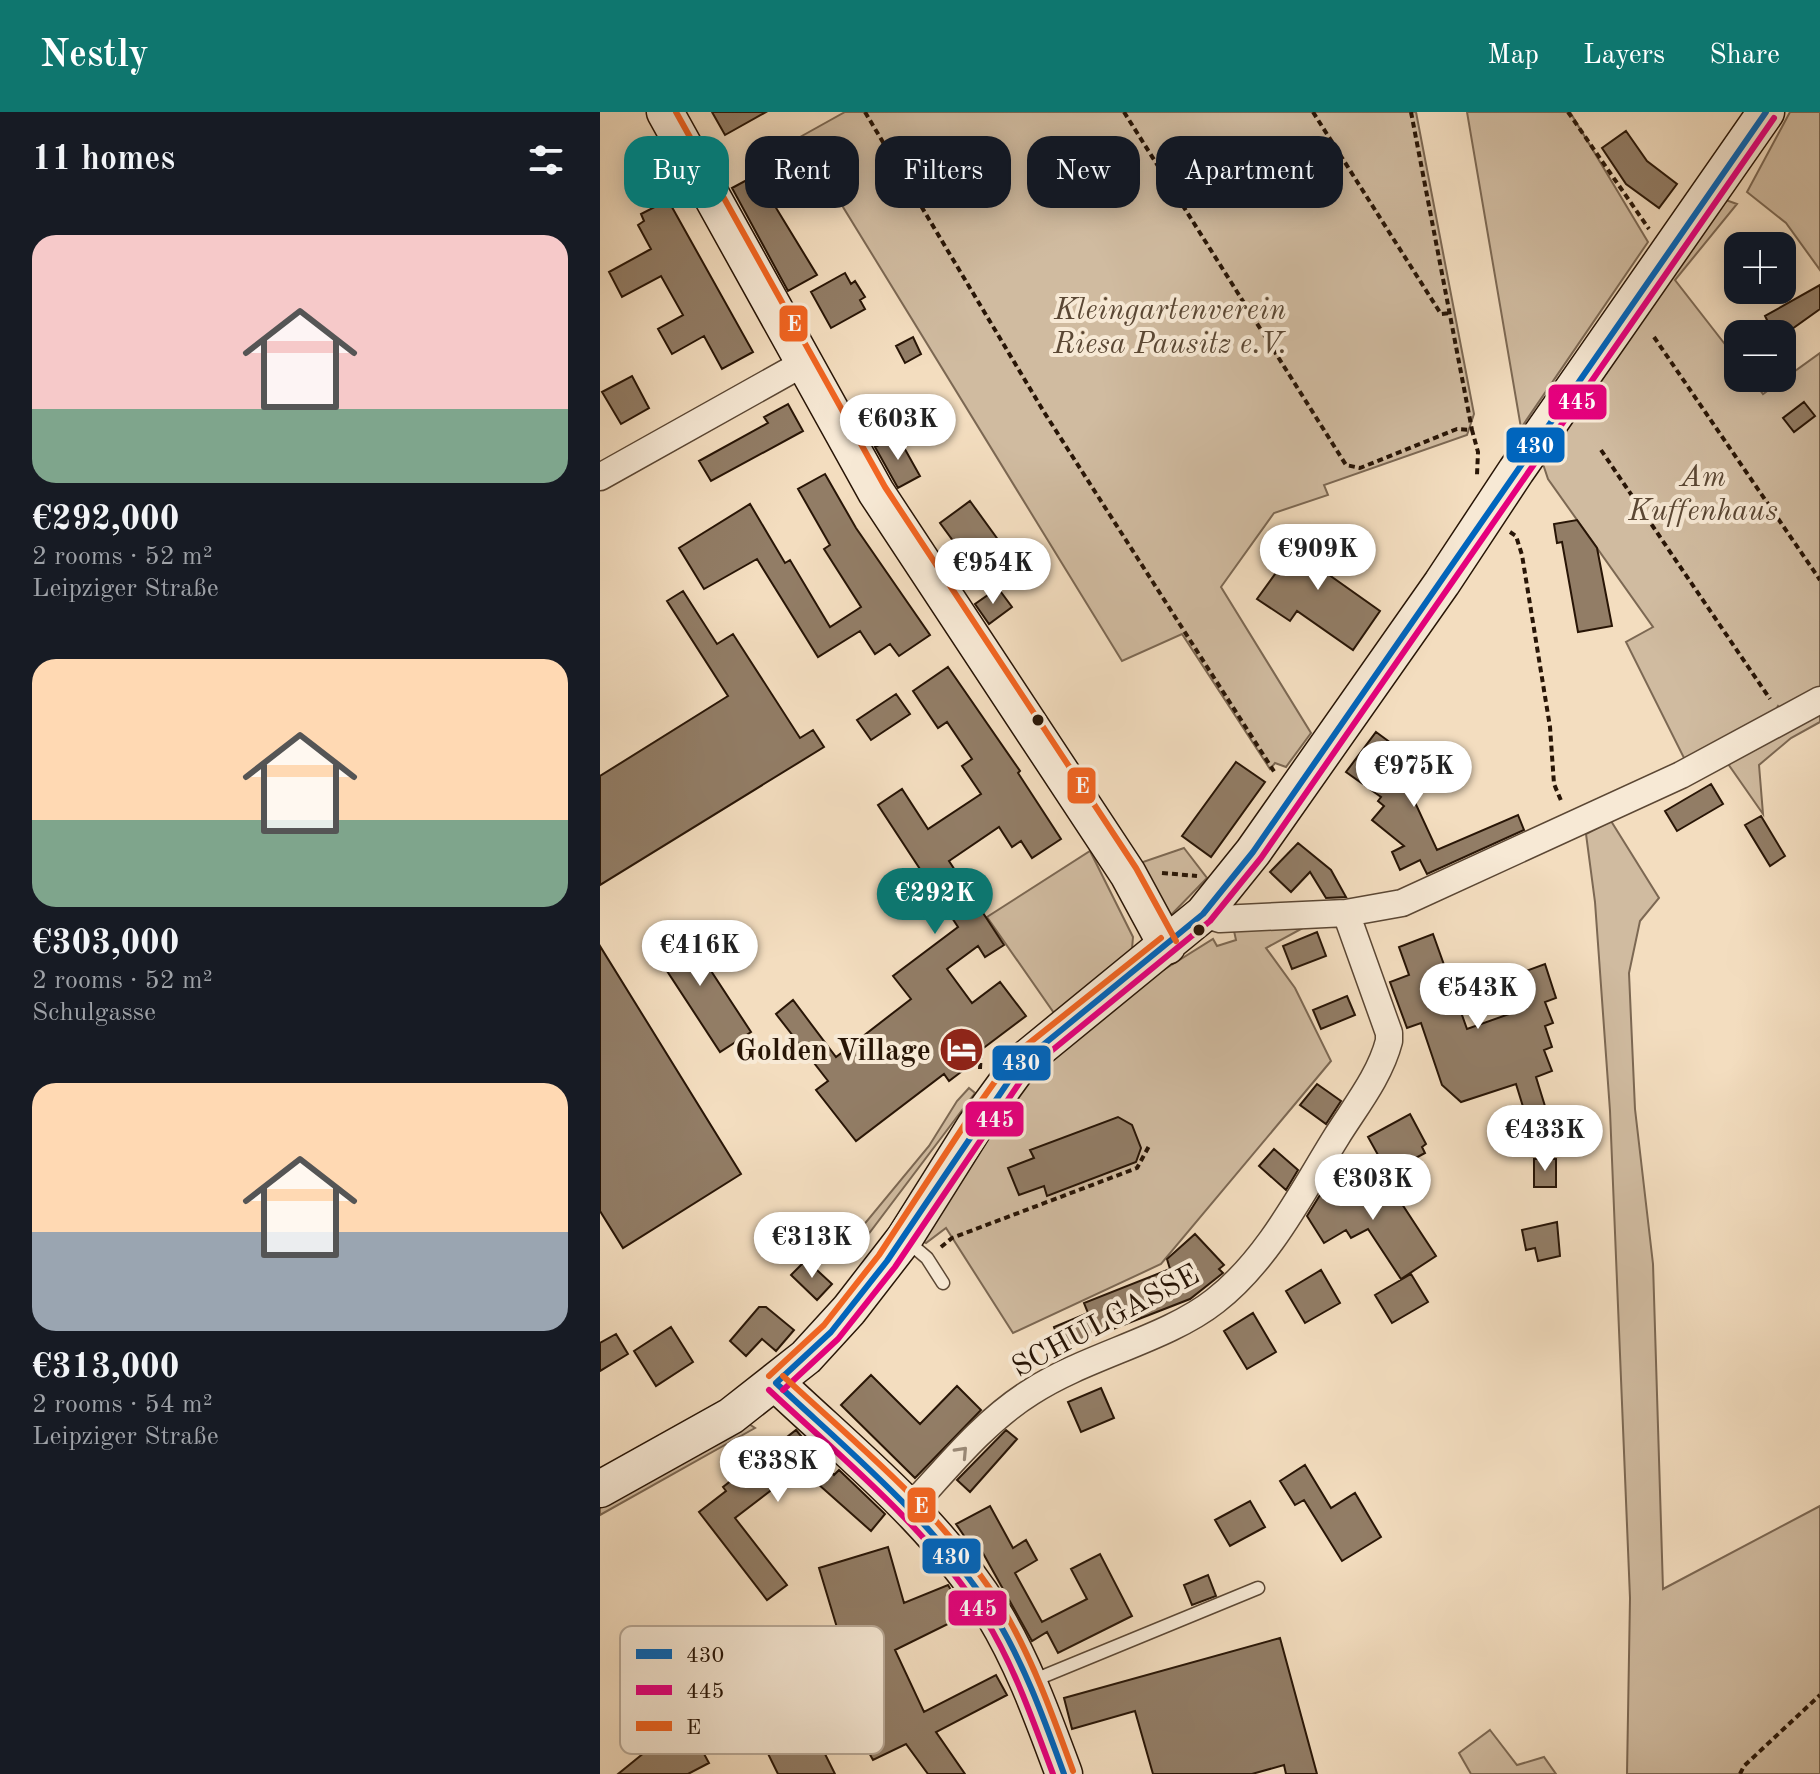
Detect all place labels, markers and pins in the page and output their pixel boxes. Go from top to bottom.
pin: €603K [842,394,954,462]
pin: €909K [1262,524,1374,592]
pin: €954K [937,538,1049,606]
unlabelled marker [1030,712,1046,728]
pin: €975K [1358,741,1470,809]
pin: €292K [879,868,991,936]
pin: €416K [644,920,756,988]
unlabelled marker [1191,922,1207,938]
pin: €543K [1422,963,1534,1031]
hotel icon: Golden Village [938,1026,986,1074]
place label: Golden Village [735,1037,931,1067]
pin: €433K [1489,1105,1601,1173]
pin: €303K [1317,1154,1429,1222]
pin: €313K [756,1212,868,1280]
pin: €338K [722,1436,834,1504]

